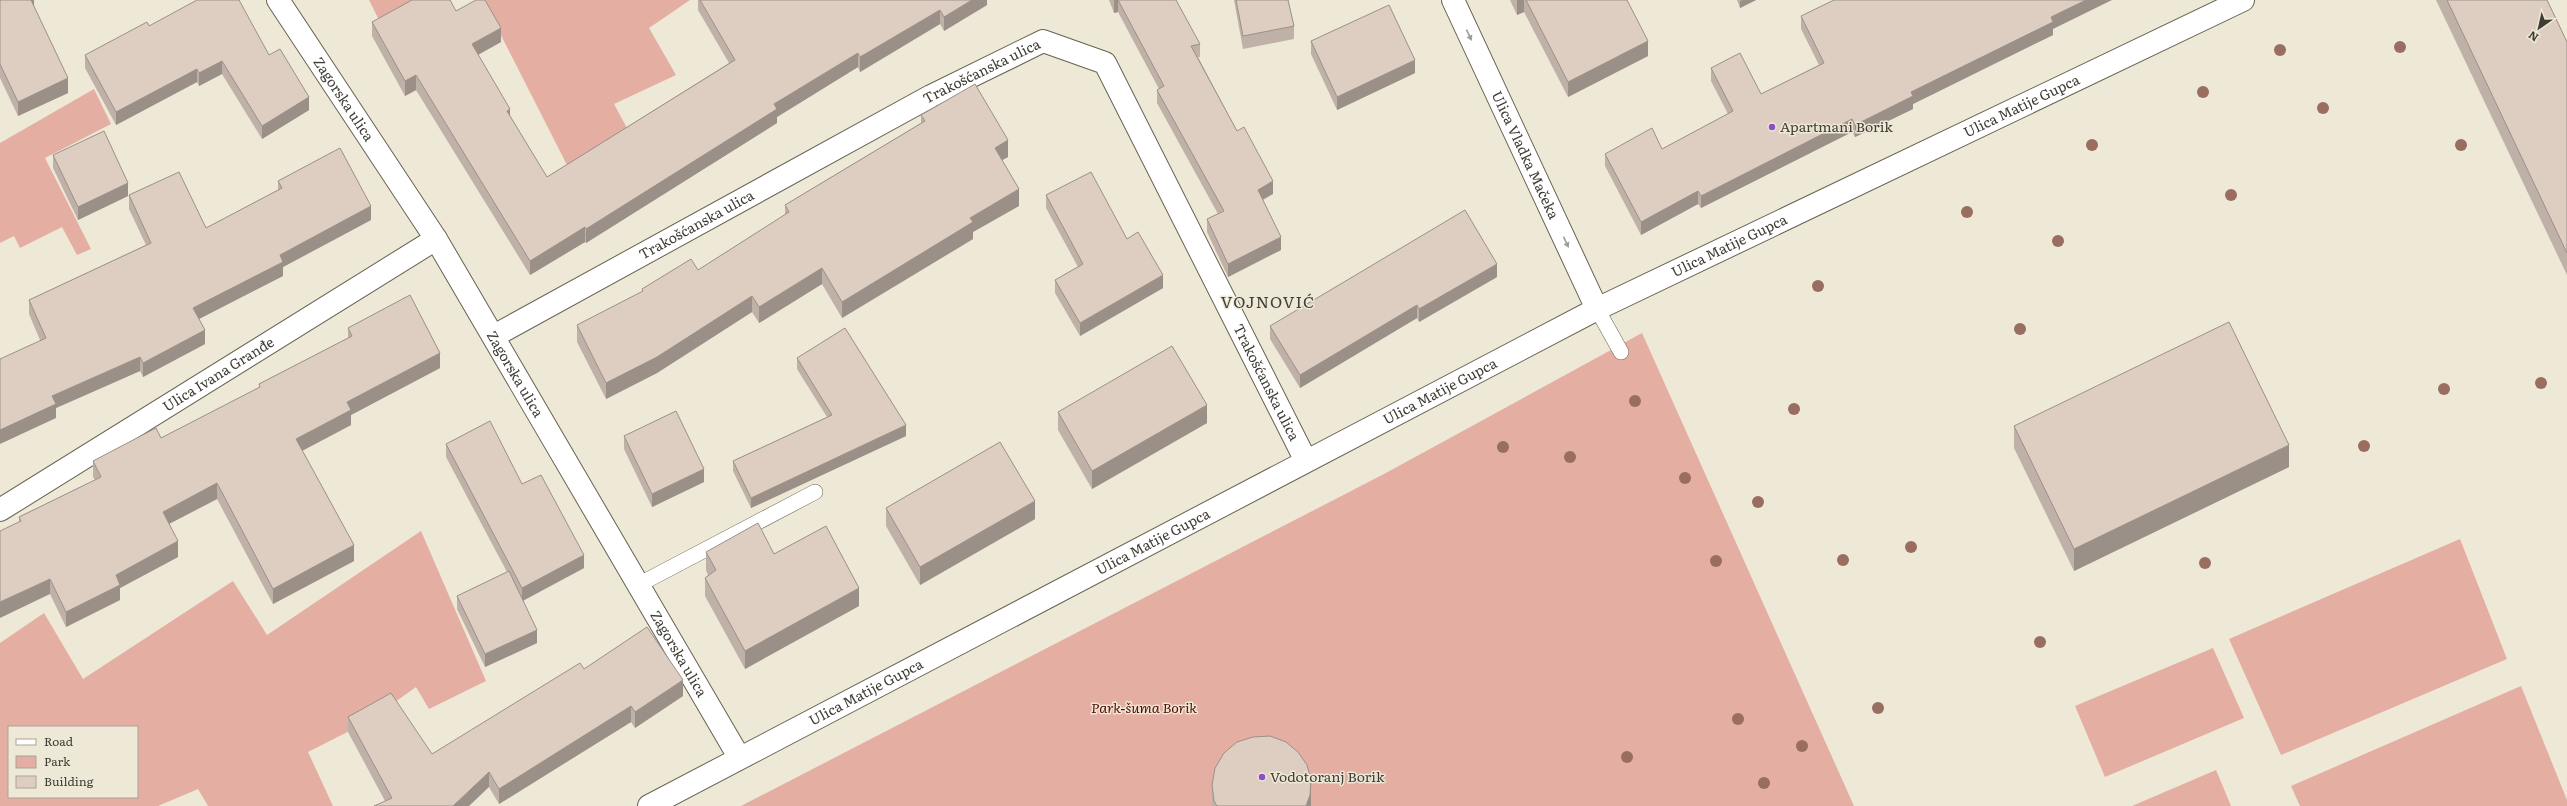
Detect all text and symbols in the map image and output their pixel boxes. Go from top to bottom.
north arrow [2519,8,2559,48]
text: N [2525,28,2541,46]
one-way arrow [1467,30,1473,42]
street label: Trakošćanska ulica [919,33,1044,108]
street label: Zagorska ulica [309,53,380,145]
street label: Ulica Matije Gupca [1960,69,2083,141]
street label: Ulica Vladka Mačeka [1488,87,1565,222]
place label: Apartmani Borik [1780,116,1893,136]
marker: Apartmani Borik [1767,122,1777,132]
street label: Trakošćanska ulica [635,184,757,264]
street label: Ulica Matije Gupca [1668,208,1791,281]
one-way arrow [1563,236,1569,247]
district label: VOJNOVIĆ [1221,289,1315,313]
street label: Trakošćanska ulica [1229,320,1305,444]
street label: Zagorska ulica [483,327,549,421]
street label: Ulica Ivana Granđe [158,331,277,416]
street label: Ulica Matije Gupca [1379,352,1500,429]
street label: Ulica Matije Gupca [1092,503,1213,579]
street label: Zagorska ulica [646,606,713,701]
street label: Ulica Matije Gupca [805,653,927,730]
park label: Park-šuma Borik [1091,697,1197,717]
legend [8,726,138,798]
text: Road [44,732,74,750]
text: Park [44,752,71,770]
place label: Vodotoranj Borik [1270,766,1385,786]
text: Building [44,772,94,790]
marker: Vodotoranj Borik [1257,772,1267,782]

